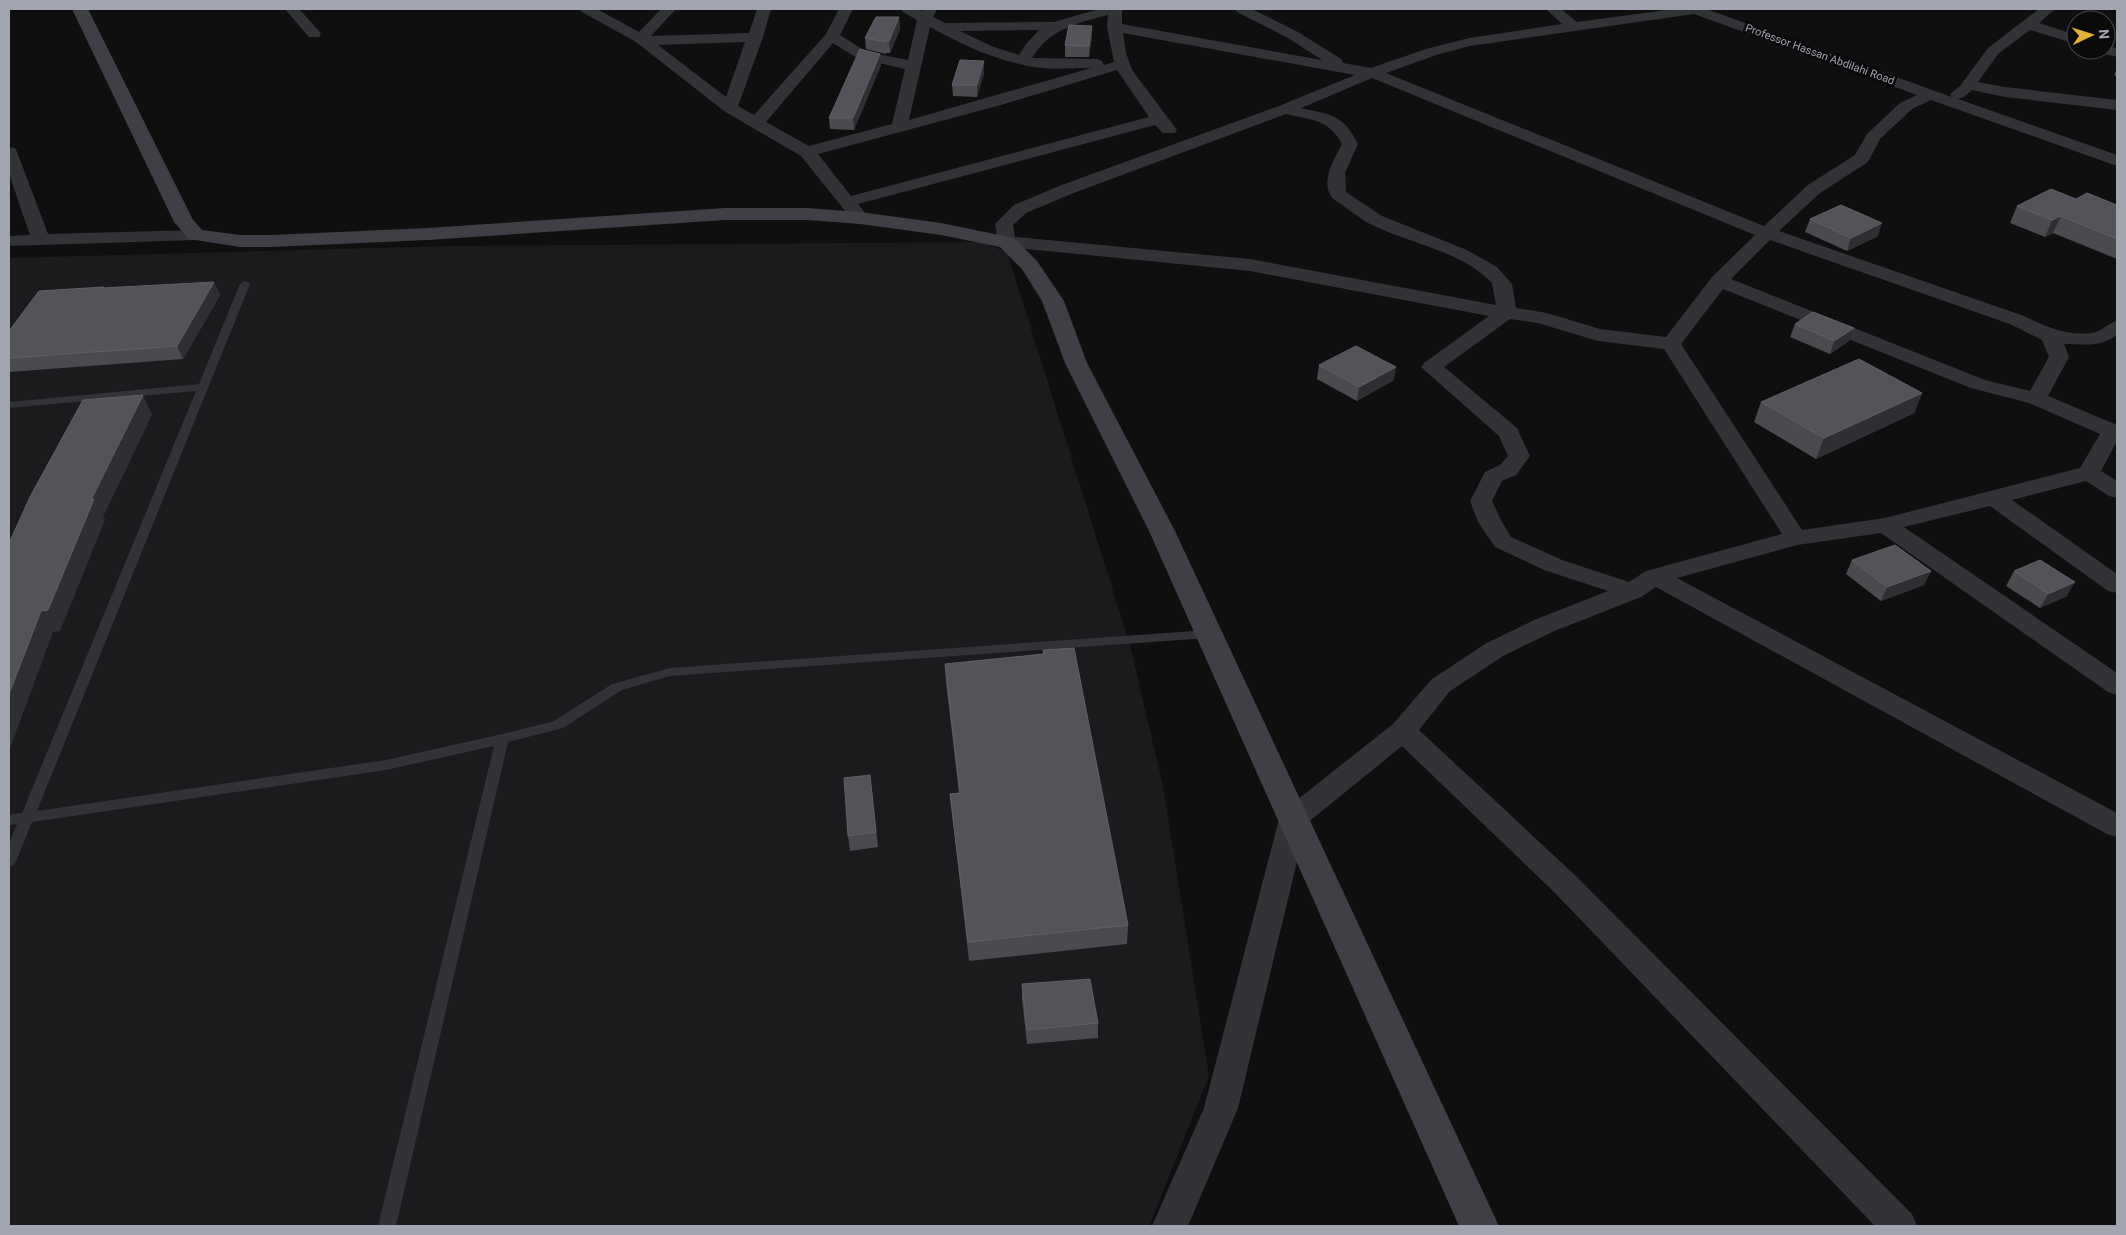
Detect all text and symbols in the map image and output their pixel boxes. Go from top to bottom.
north arrow [2066,10,2116,60]
street label: Professor Hassan Abdilahi Road [1743,21,1896,88]
text: N [2096,29,2112,40]

